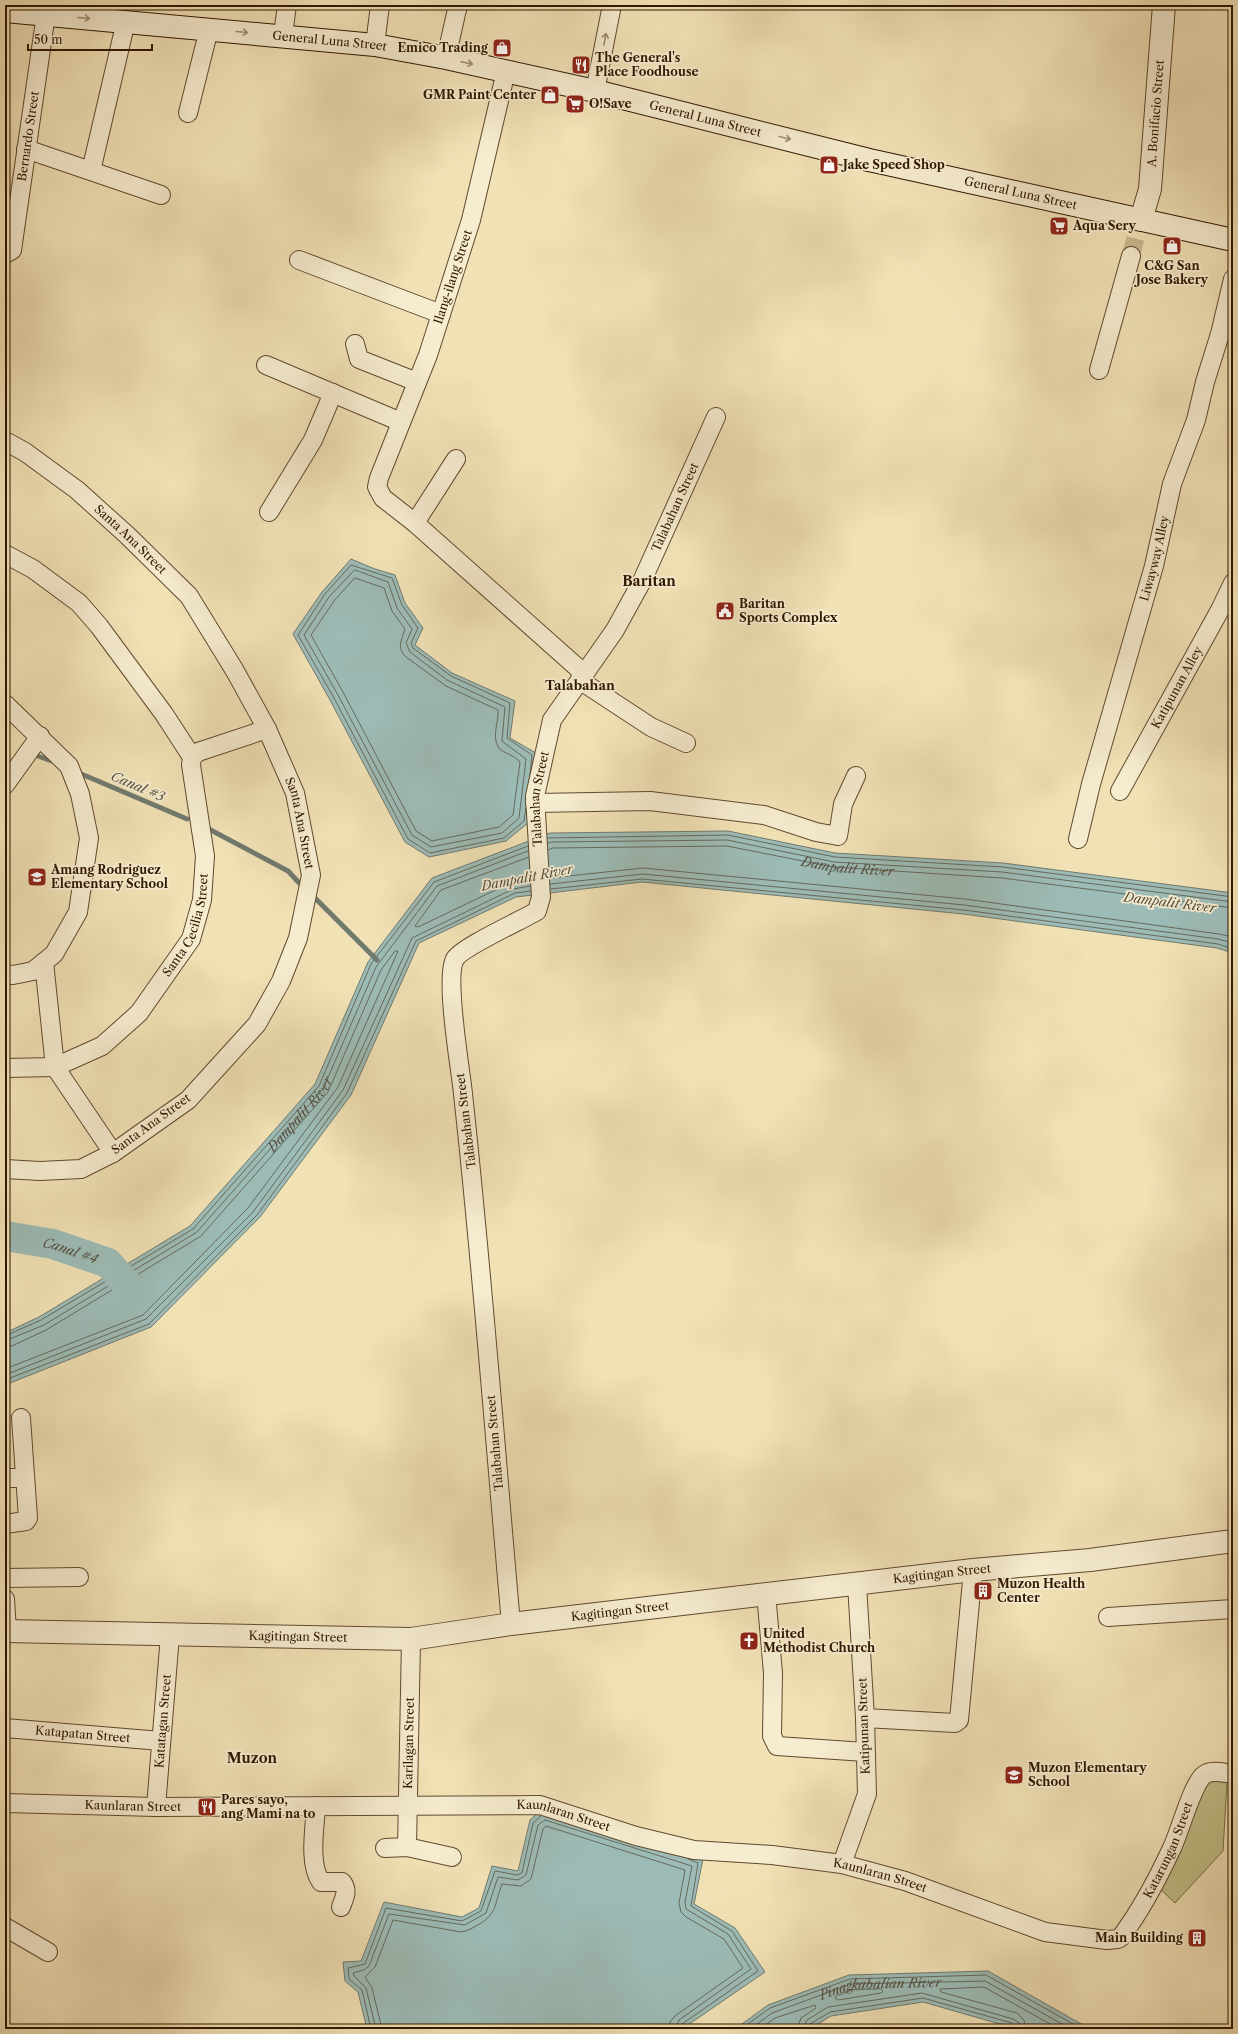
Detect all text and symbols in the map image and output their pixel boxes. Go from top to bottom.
one-way arrow [77,14,90,21]
scale bar [28,26,152,52]
one-way arrow [235,28,248,35]
street label: General Luna Street [272,28,389,54]
text: 50 m [34,32,63,47]
one-way arrow [601,33,609,46]
shop icon: Emico Trading [491,37,513,59]
place label: Emico Trading [397,40,489,55]
place label: The General's Place Foodhouse [595,50,699,79]
restaurant icon: The General's Place Foodhouse [570,54,592,76]
one-way arrow [461,59,474,67]
street label: A. Bonifacio Street [1144,59,1167,169]
shop icon: GMR Paint Center [539,84,561,106]
place label: GMR Paint Center [423,87,536,102]
street label: Bernardo Street [14,89,42,182]
supermarket icon: O!Save [564,93,586,115]
place label: O!Save [589,96,632,111]
street label: General Luna Street [648,97,764,140]
one-way arrow [778,134,791,142]
shop icon: Jake Speed Shop [818,154,840,176]
place label: Jake Speed Shop [841,157,945,172]
street label: General Luna Street [963,173,1079,213]
supermarket icon: Aqua Sery [1048,215,1070,237]
place label: Aqua Sery [1072,218,1136,233]
street label: Ilang-ilang Street [430,227,475,326]
shop icon: C&G San Jose Bakery [1161,235,1183,257]
place label: C&G San Jose Bakery [1134,258,1209,287]
street label: Talabahan Street [648,459,702,554]
street label: Santa Ana Street [91,501,171,577]
street label: Liwayway Alley [1136,514,1172,603]
district label: Baritan [622,572,676,590]
place label: Baritan Sports Complex [739,596,838,625]
public building icon: Baritan Sports Complex [714,600,736,622]
street label: Katipunan Alley [1148,643,1205,731]
district label: Talabahan [545,677,615,693]
street label: Talabahan Street [527,749,552,847]
water label: Canal #3 [109,768,168,805]
street label: Santa Ana Street [282,775,318,871]
water label: Dampalit River [799,853,895,879]
water label: Dampalit River [479,860,575,894]
place label: Amang Rodriguez Elementary School [50,862,168,891]
school or university icon: Amang Rodriguez Elementary School [26,866,48,888]
street label: Santa Cecilia Street [159,872,211,979]
water label: Dampalit River [1122,888,1218,916]
street label: Talabahan Street [452,1072,479,1170]
water label: Dampalit River [263,1073,336,1155]
street label: Santa Ana Street [108,1089,194,1157]
water label: Canal #4 [42,1234,101,1267]
street label: Talabahan Street [483,1394,506,1492]
street label: Kagitingan Street [892,1560,992,1586]
place label: Muzon Health Center [997,1576,1086,1605]
building icon: Muzon Health Center [972,1580,994,1602]
street label: Kagitingan Street [570,1597,671,1624]
place label: United Methodist Church [763,1626,876,1655]
street label: Kagitingan Street [249,1628,348,1645]
church icon: United Methodist Church [738,1630,760,1652]
street label: Katatagan Street [151,1673,174,1769]
street label: Katipunan Street [854,1677,873,1775]
street label: Karilagan Street [400,1696,417,1789]
street label: Katapatan Street [35,1723,132,1745]
district label: Muzon [227,1749,278,1767]
place label: Muzon Elementary School [1028,1760,1147,1789]
school or university icon: Muzon Elementary School [1003,1764,1025,1786]
place label: Pares sayo, ang Mami na to [221,1792,316,1821]
restaurant icon: Pares sayo, ang Mami na to [196,1796,218,1818]
street label: Kaunlaran Street [84,1797,182,1814]
street label: Kaunlaran Street [517,1797,613,1834]
street label: Katarungan Street [1140,1799,1196,1901]
street label: Kaunlaran Street [833,1855,930,1896]
building icon: Main Building [1186,1927,1208,1949]
place label: Main Building [1095,1930,1184,1945]
water label: Pinagkabalian River [816,1974,943,2003]

